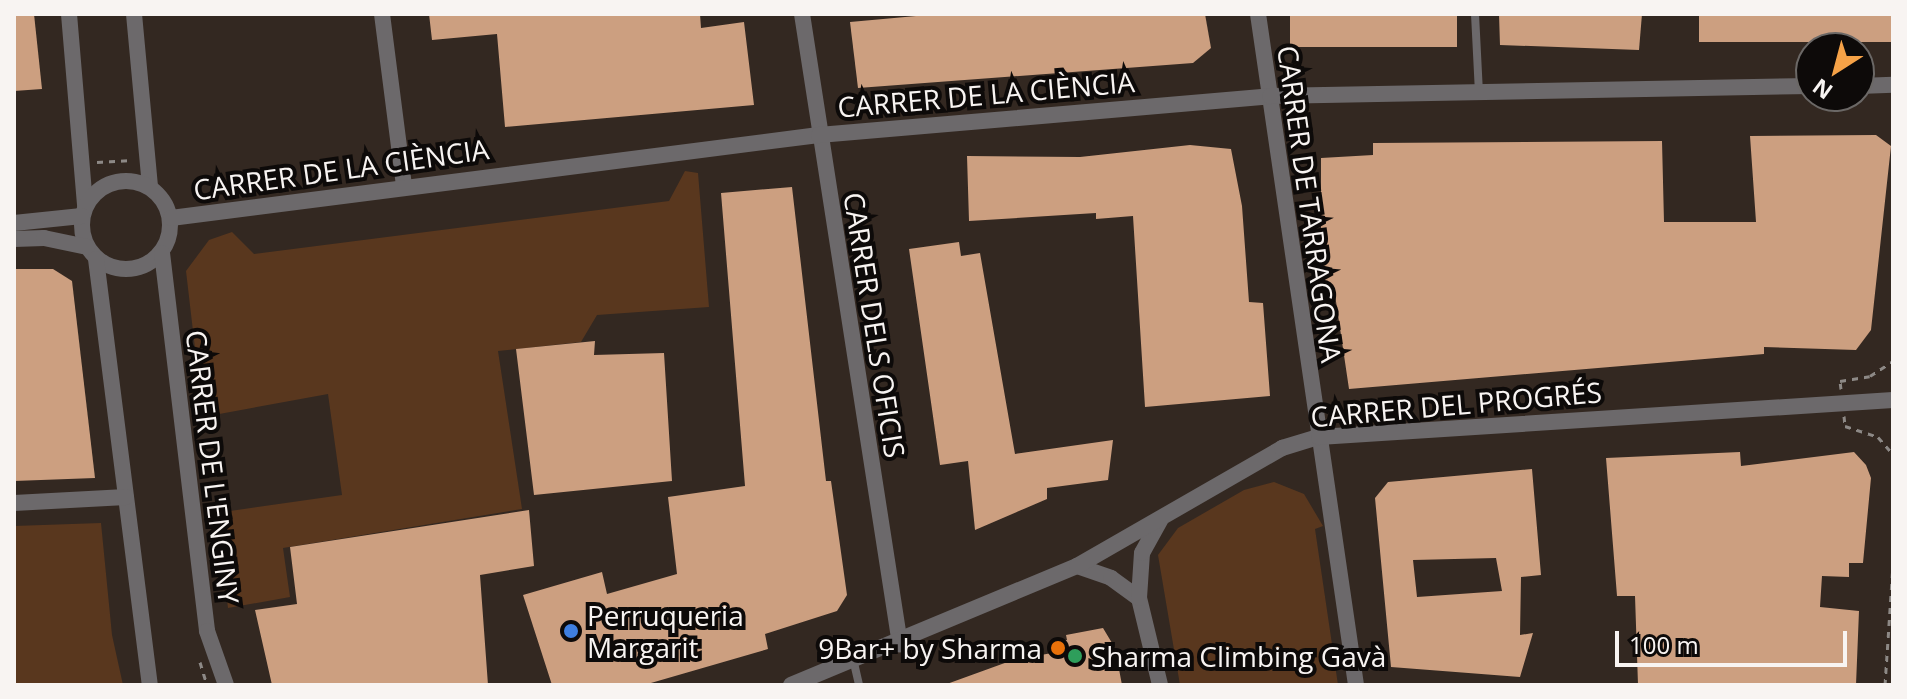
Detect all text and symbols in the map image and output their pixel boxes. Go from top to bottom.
north arrow [1795,32,1875,112]
street label: CARRER DE TARRAGONA [1271,43,1349,365]
street label: CARRER DE LA CIÈNCIA [836,64,1136,124]
text: N [1806,72,1838,107]
street label: CARRER DE LA CIÈNCIA [191,132,491,206]
street label: CARRER DELS OFICIS [837,190,913,460]
street label: CARRER DE L'ENGINY [180,328,246,606]
street label: CARRER DEL PROGRÉS [1309,375,1603,433]
place label: Perruqueria Margarit [587,598,744,664]
scale bar [1619,615,1851,665]
marker: Perruqueria Margarit [562,622,580,640]
text: 100 m [1629,628,1699,661]
place label: 9Bar+ by Sharma [818,631,1042,665]
marker: 9Bar+ by Sharma [1049,639,1067,657]
place label: Sharma Climbing Gavà [1091,639,1386,673]
marker: Sharma Climbing Gavà [1066,647,1084,665]

